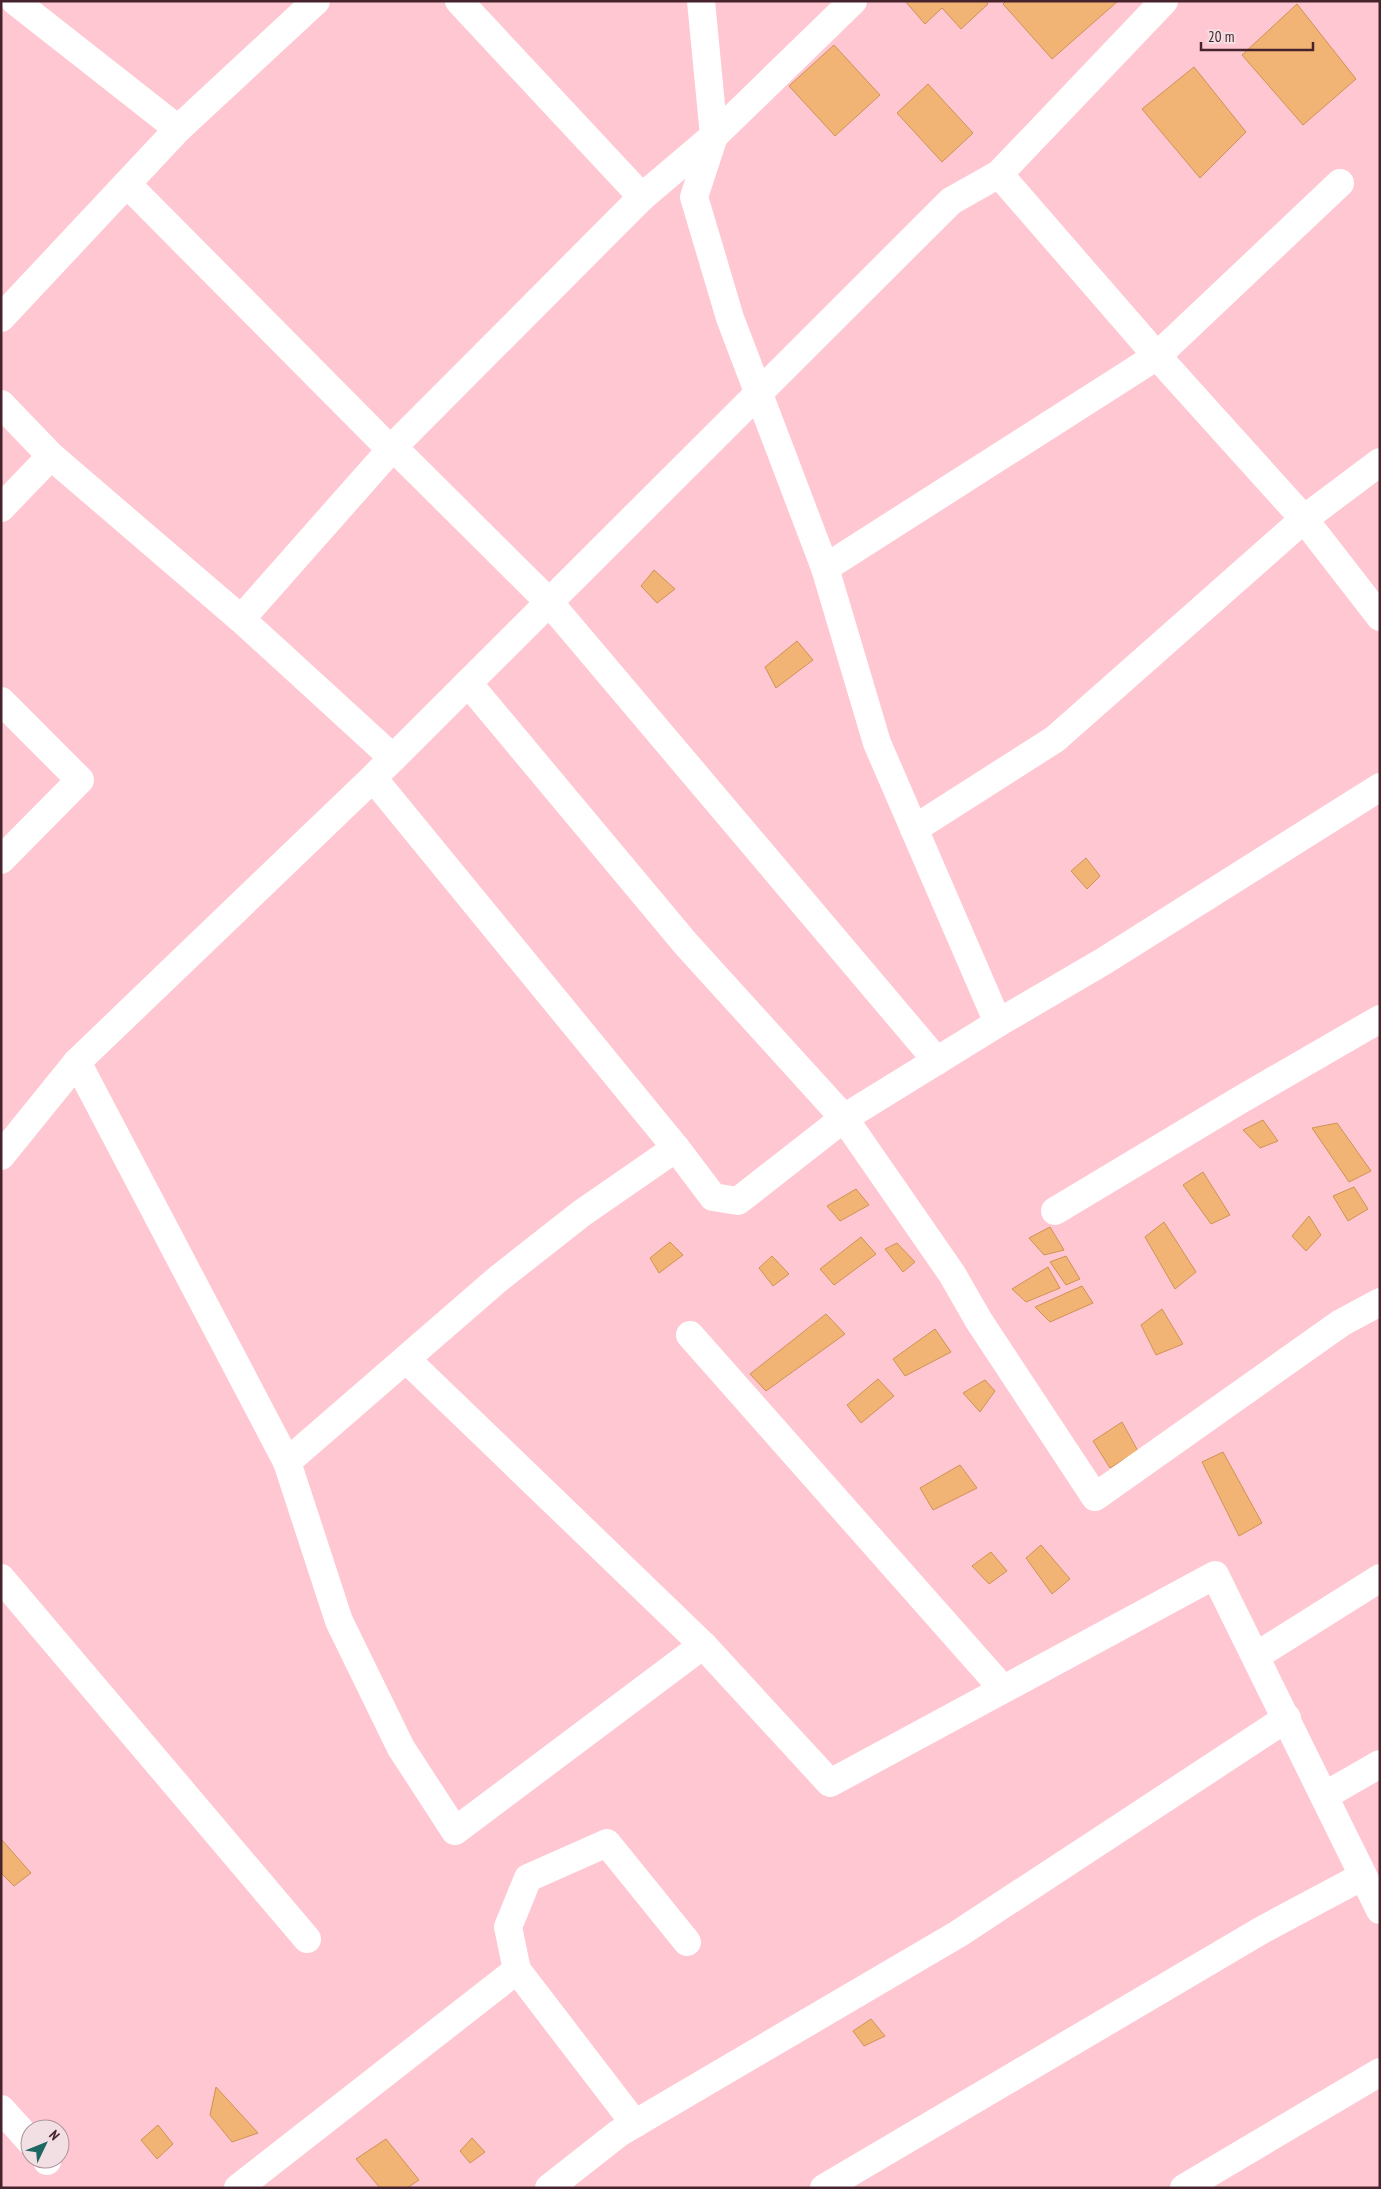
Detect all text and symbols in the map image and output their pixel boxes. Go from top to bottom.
scale bar [1201,20,1314,52]
text: 20 m [1208,27,1234,46]
north arrow [20,2119,70,2169]
text: N [45,2126,64,2144]

